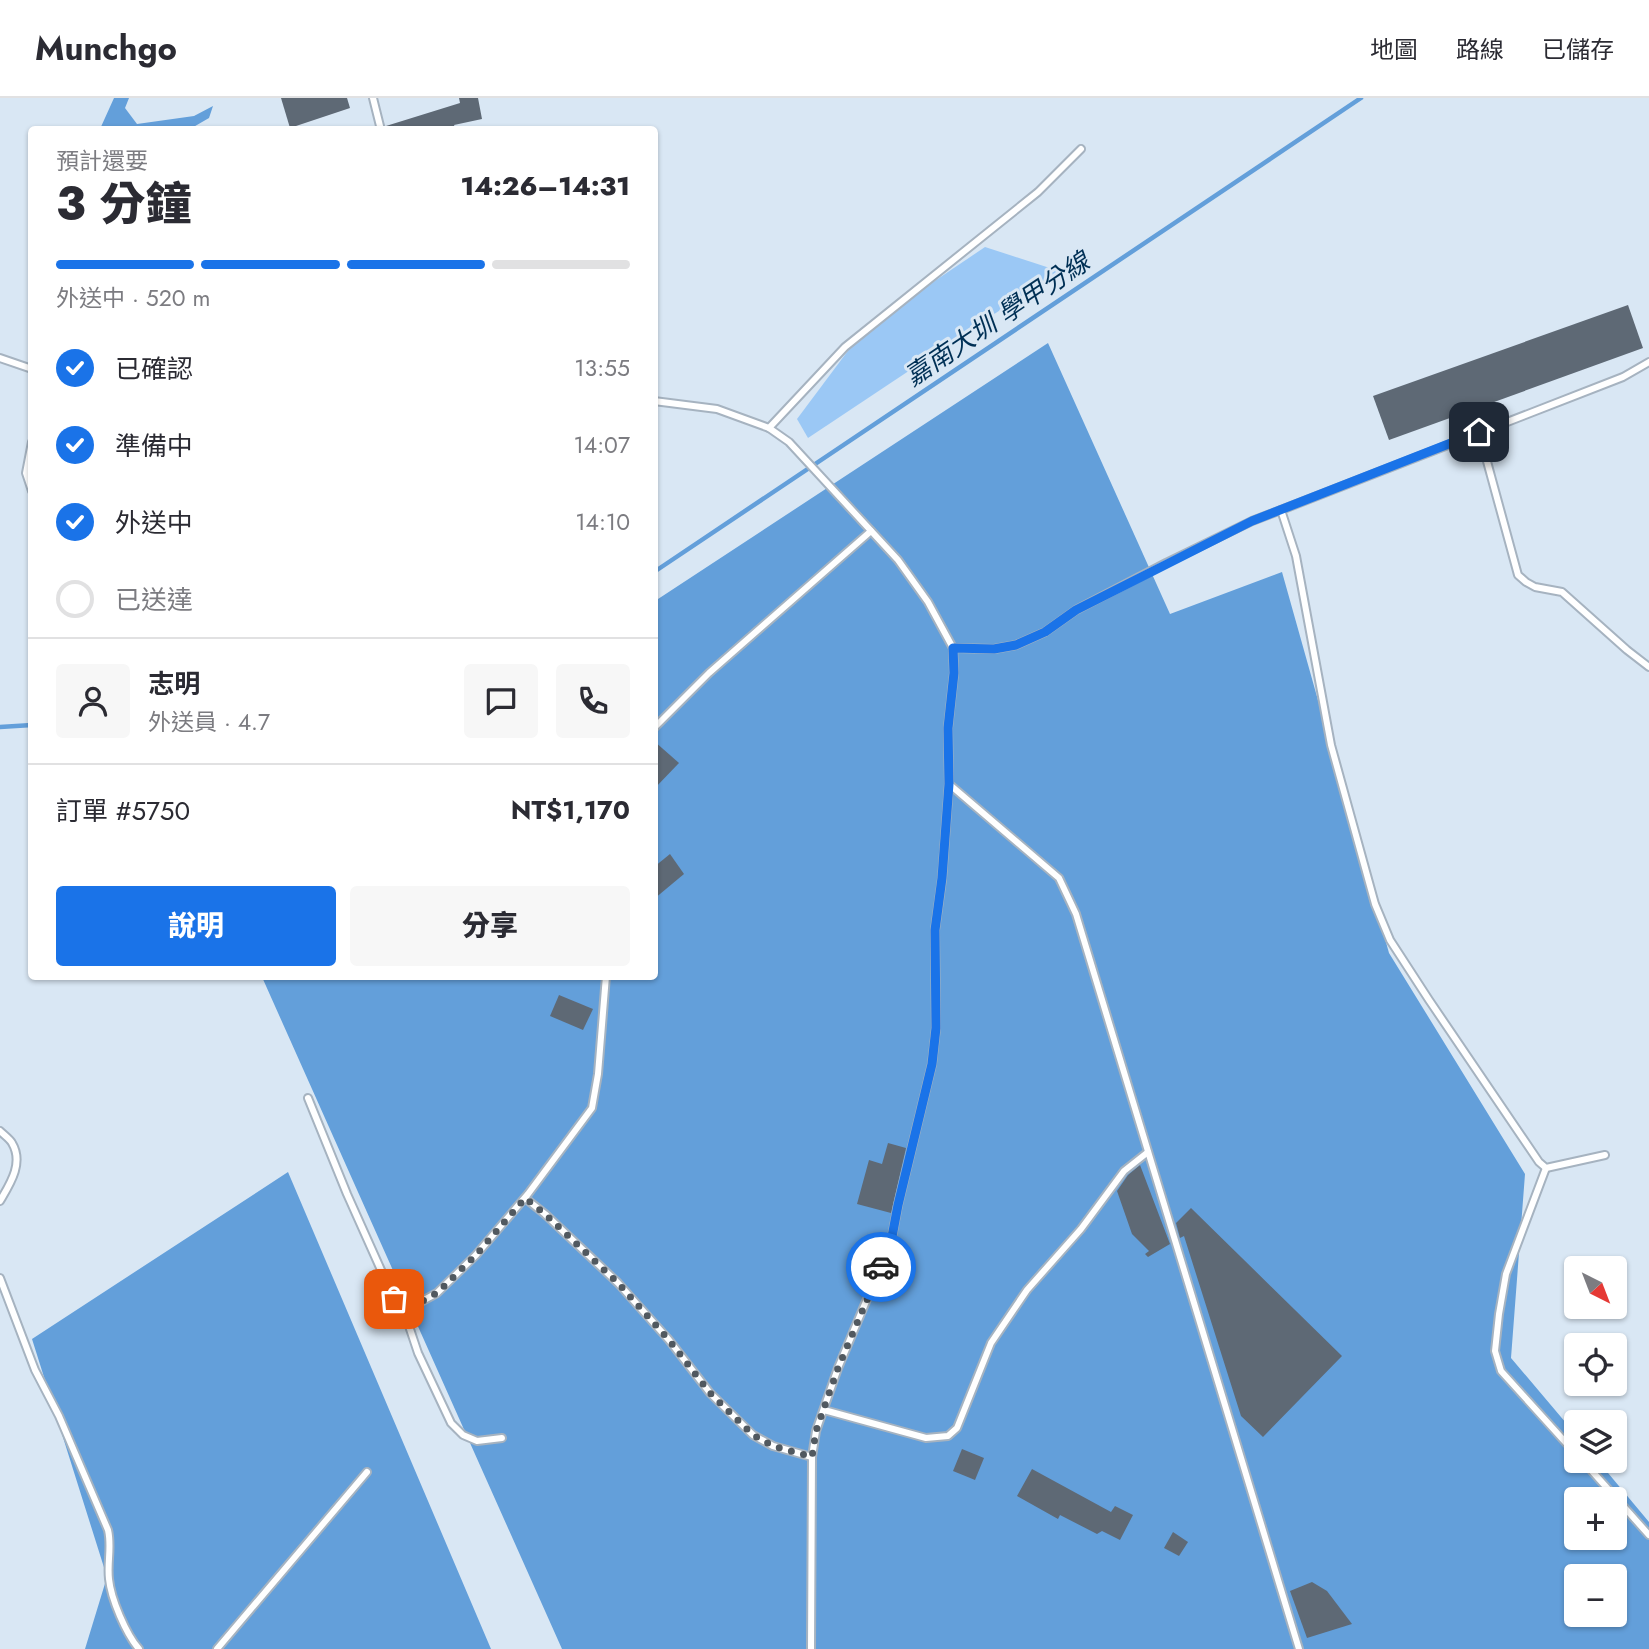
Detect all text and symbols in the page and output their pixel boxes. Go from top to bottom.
text: Munchgo [35,25,177,72]
text: 地圖 [1370,32,1418,67]
text: 路線 [1456,32,1504,67]
text: 已儲存 [1542,32,1614,67]
text: 預計還要 [56,144,148,178]
text: 14:26–14:31 [460,167,630,205]
text: 3 分鐘 [56,171,191,237]
water label: 嘉南大圳 學甲分線 [897,241,1100,395]
text: 外送中 · 520 m [56,281,210,315]
icon: check [56,349,94,387]
text: 已確認 [115,350,193,388]
text: 13:55 [574,351,630,385]
pin [1449,402,1509,462]
icon: home [1460,413,1498,451]
icon: check [56,426,94,464]
text: 準備中 [115,427,193,465]
text: 14:07 [573,428,630,462]
icon: check [56,503,94,541]
text: 外送中 [115,504,193,542]
text: 14:10 [575,505,630,539]
text: 已送達 [115,581,193,619]
button: person [56,664,130,738]
button: chat [464,664,538,738]
button: phone [556,664,630,738]
text: 志明 [148,665,200,703]
text: 外送員 · 4.7 [148,705,270,739]
text: NT$1,170 [511,791,630,829]
text: 訂單 #5750 [56,792,190,830]
button: 說明 [56,886,336,966]
button: 分享 [350,886,630,966]
courier [846,1232,916,1302]
icon: car [862,1248,900,1286]
north arrow [1564,1256,1628,1320]
map controls [1564,1256,1627,1627]
pin [364,1269,424,1329]
icon: bag [375,1280,413,1318]
button: locate [1564,1333,1627,1396]
button: layers [1564,1410,1627,1473]
button: + [1564,1487,1627,1550]
button: − [1564,1564,1627,1627]

